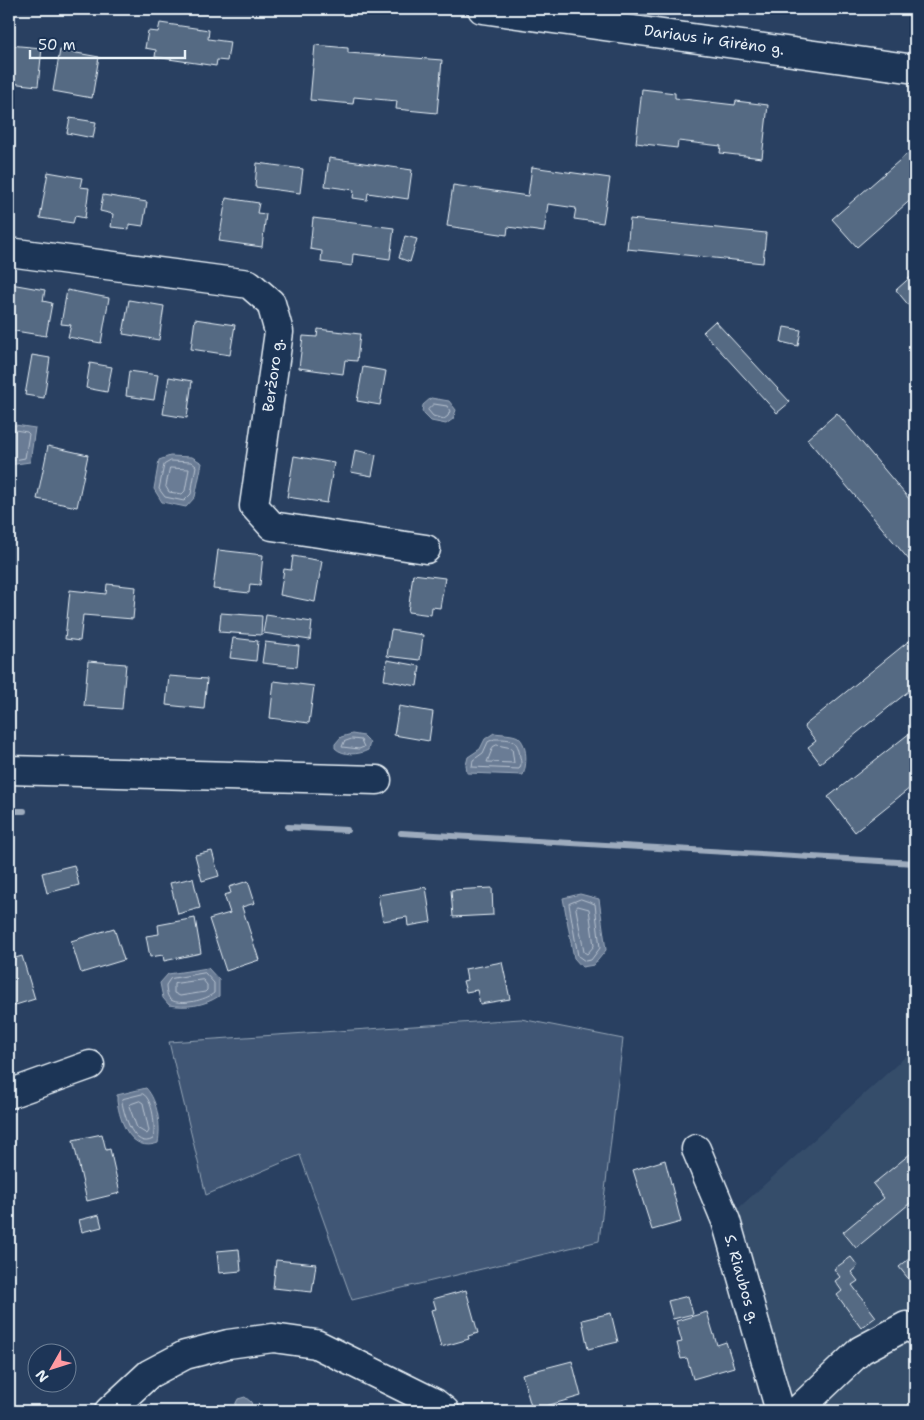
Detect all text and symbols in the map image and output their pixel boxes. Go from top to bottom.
street label: Dariaus ir Girėno g. [642,20,786,60]
scale bar [30,28,185,60]
text: 50 m [38,35,76,55]
street label: Beržoro g. [258,337,288,413]
street label: S. Riaubos g. [720,1232,764,1326]
north arrow [28,1342,78,1392]
text: N [31,1366,52,1386]

